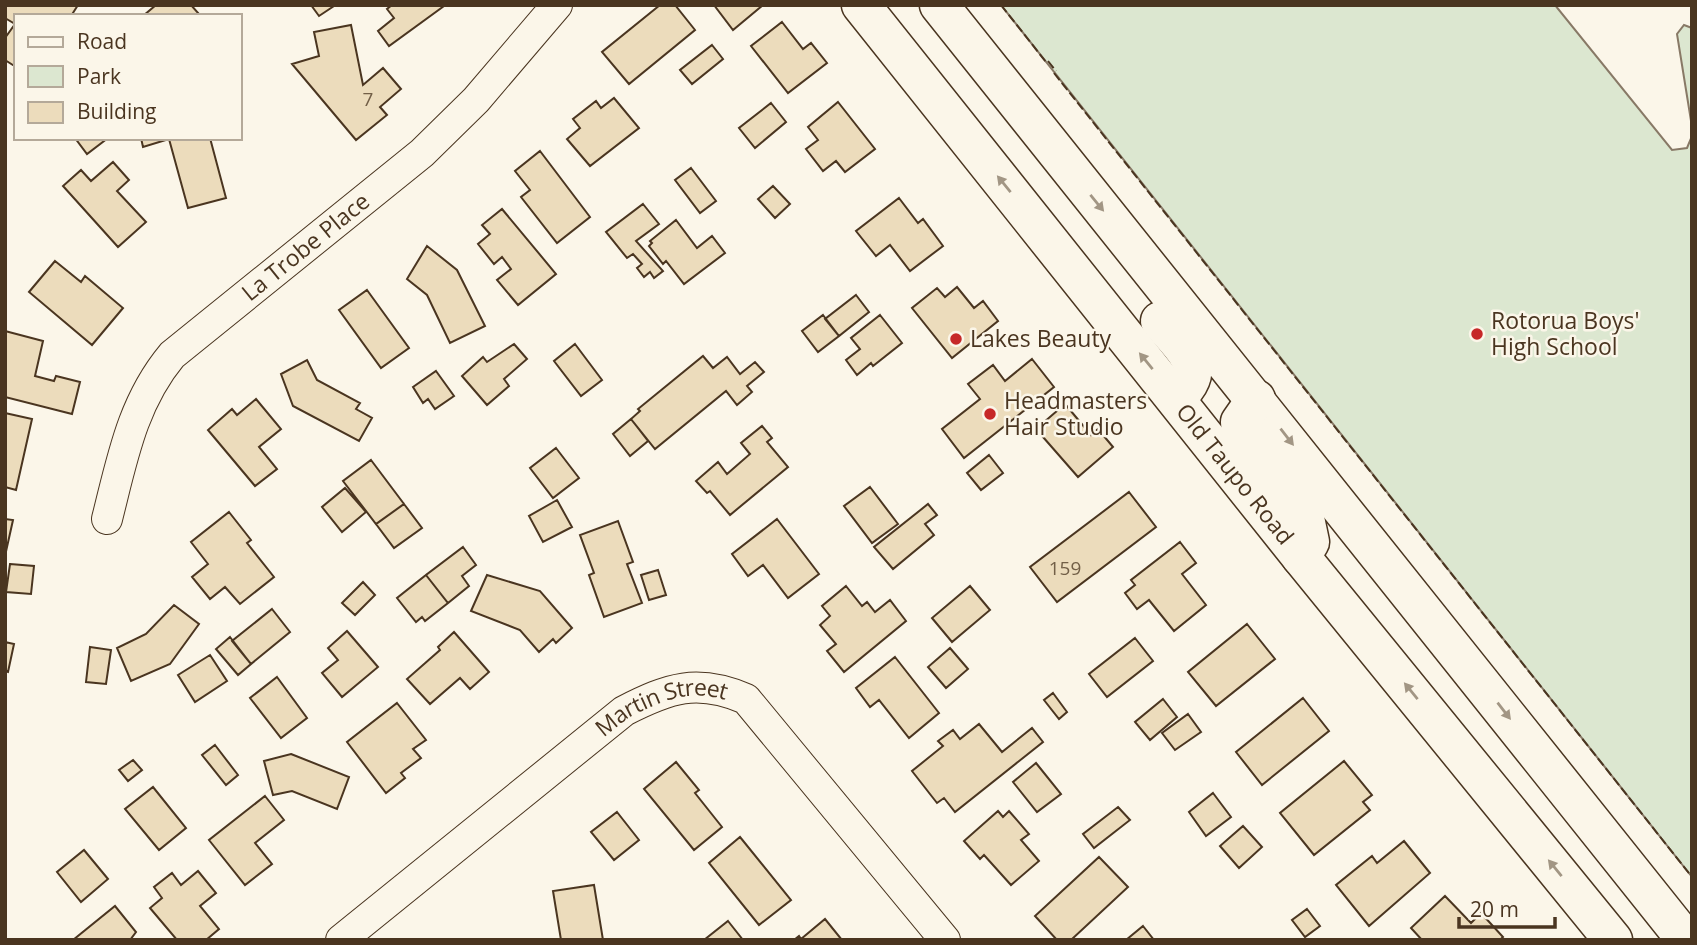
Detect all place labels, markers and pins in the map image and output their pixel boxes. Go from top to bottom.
place label: Rotorua Boys' High School [1491,304,1640,362]
place label: Lakes Beauty [970,322,1112,354]
marker: Rotorua Boys' High School [1469,326,1485,342]
marker: Lakes Beauty [948,331,964,347]
place label: Headmasters Hair Studio [1004,384,1147,442]
marker: Headmasters Hair Studio [982,406,998,422]

